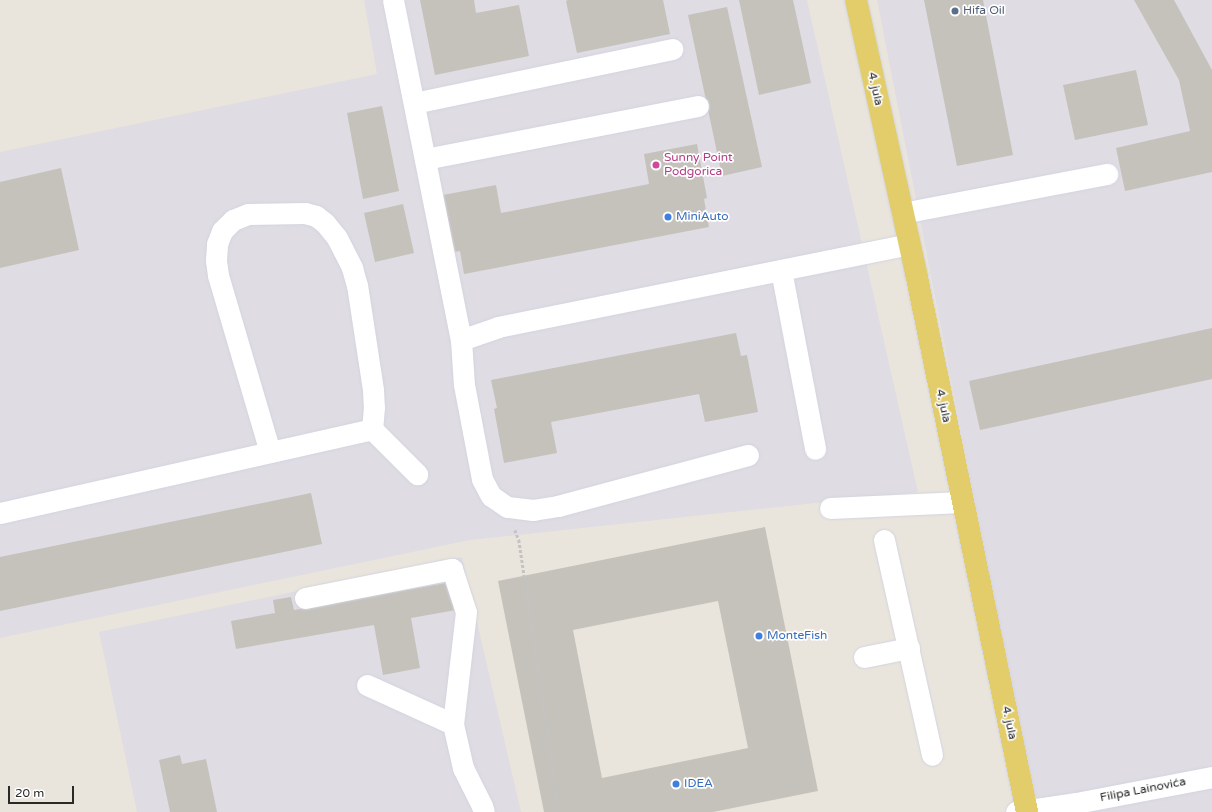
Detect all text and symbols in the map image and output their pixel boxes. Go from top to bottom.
place label: Hifa Oil [963,4,1005,18]
marker: Hifa Oil [950,6,960,16]
street label: 4. jula [864,71,886,107]
place label: Sunny Point Podgorica [664,151,733,179]
marker: Sunny Point Podgorica [651,160,661,170]
place label: MiniAuto [676,210,729,224]
marker: MiniAuto [663,212,673,222]
street label: 4. jula [932,388,954,424]
place label: MonteFish [767,629,827,643]
marker: MonteFish [754,631,764,641]
street label: 4. jula [998,705,1020,741]
street label: Filipa Lainovića [1099,775,1187,805]
place label: IDEA [684,777,713,791]
scale bar [10,778,76,804]
marker: IDEA [671,779,681,789]
text: 20 m [15,786,44,800]

